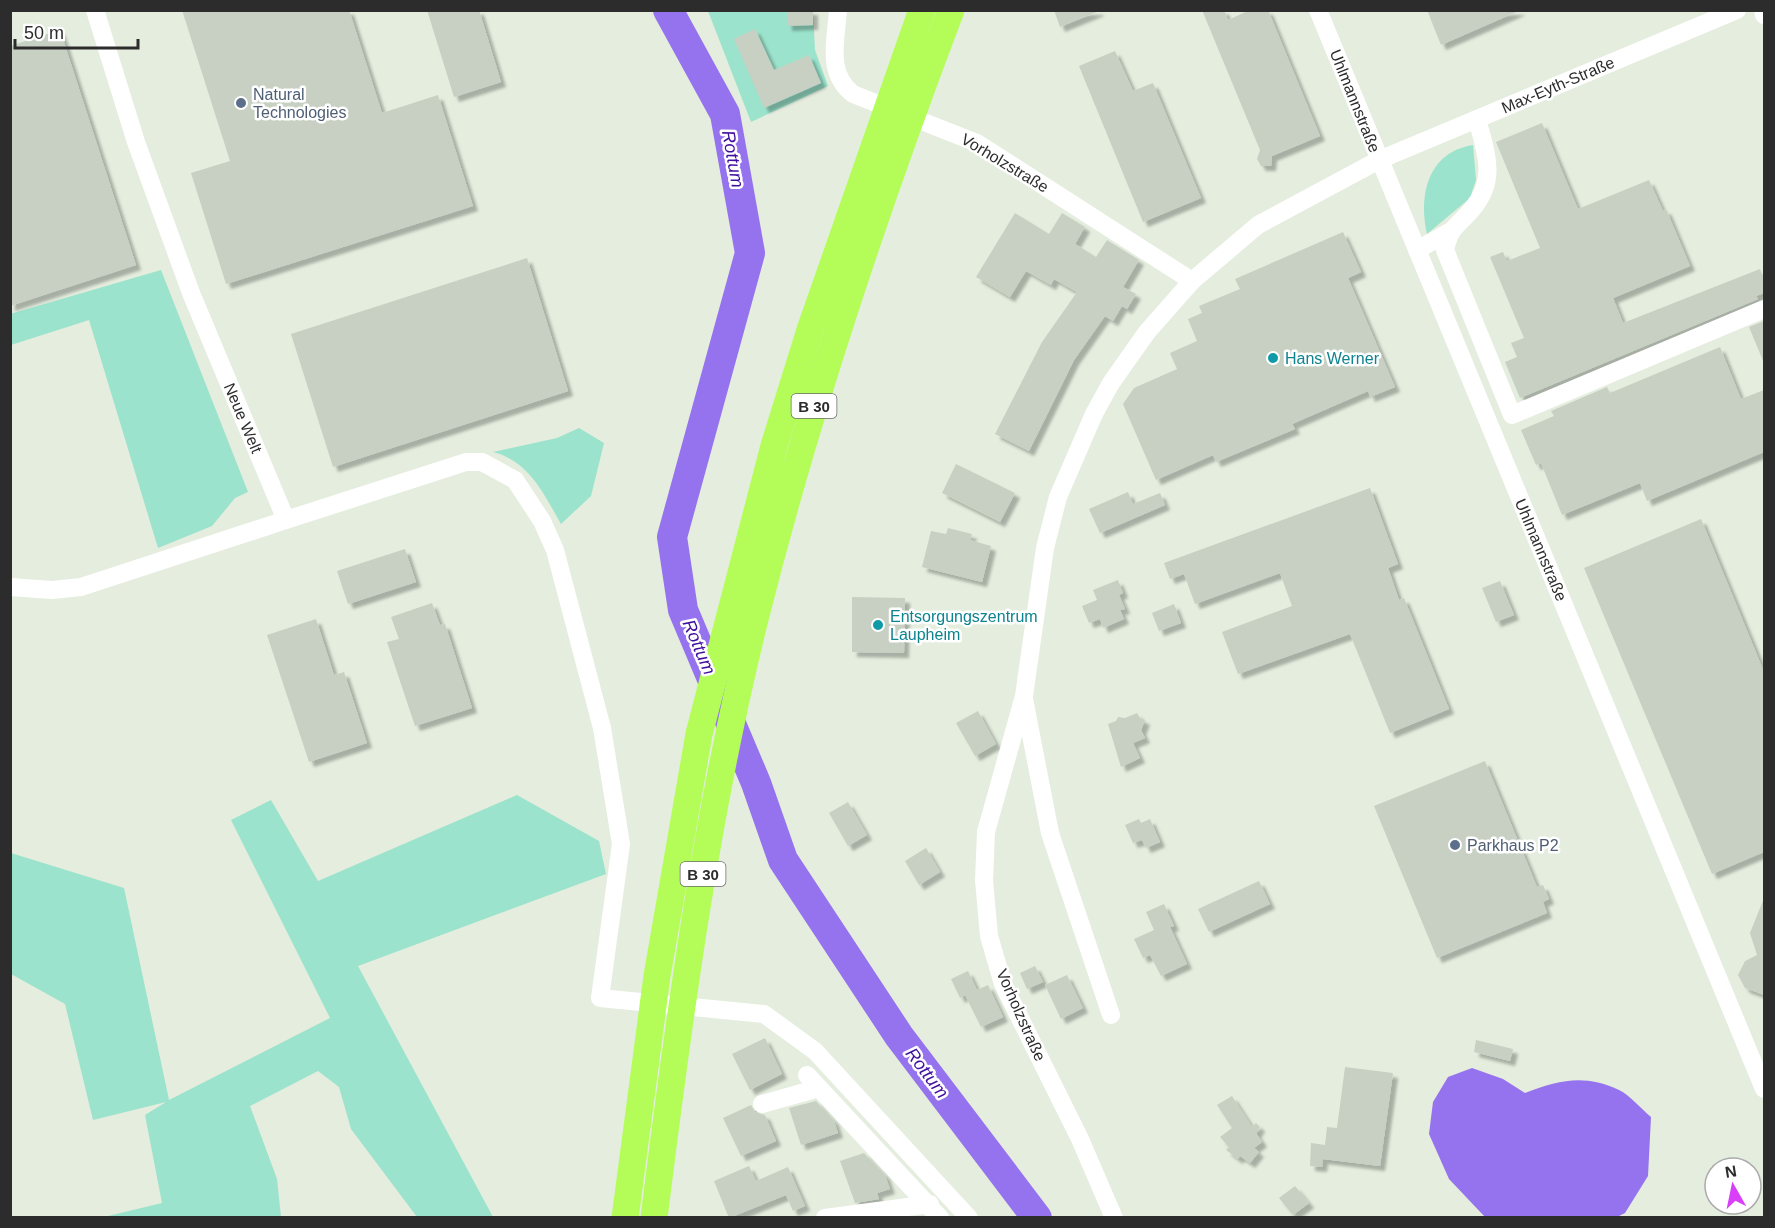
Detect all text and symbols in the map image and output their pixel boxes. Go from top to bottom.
scale bar [15,12,138,50]
text: 50 m [24,23,64,43]
street label: Uhlmannstraße [1327,47,1383,155]
street label: Max-Eyth-Straße [1499,54,1617,116]
place label: Natural Technologies [253,86,346,121]
marker: Natural Technologies [234,96,248,110]
water label: Rottum [718,129,748,189]
street label: Vorholzstraße [958,130,1052,196]
place label: Hans Werner [1285,350,1380,367]
marker: Hans Werner [1266,351,1280,365]
street label: Neue Welt [221,380,266,456]
road number: B 30 [792,394,836,418]
street label: Uhlmannstraße [1512,496,1570,604]
place label: Entsorgungszentrum Laupheim [890,608,1038,643]
water label: Rottum [678,616,720,678]
marker: Entsorgungszentrum Laupheim [871,618,885,632]
place label: Parkhaus P2 [1467,837,1559,854]
marker: Parkhaus P2 [1448,838,1462,852]
road number: B 30 [680,862,726,886]
street label: Vorholzstraße [993,966,1049,1064]
water label: Rottum [902,1044,952,1102]
north arrow [1703,1156,1763,1216]
text: N [1724,1162,1738,1181]

